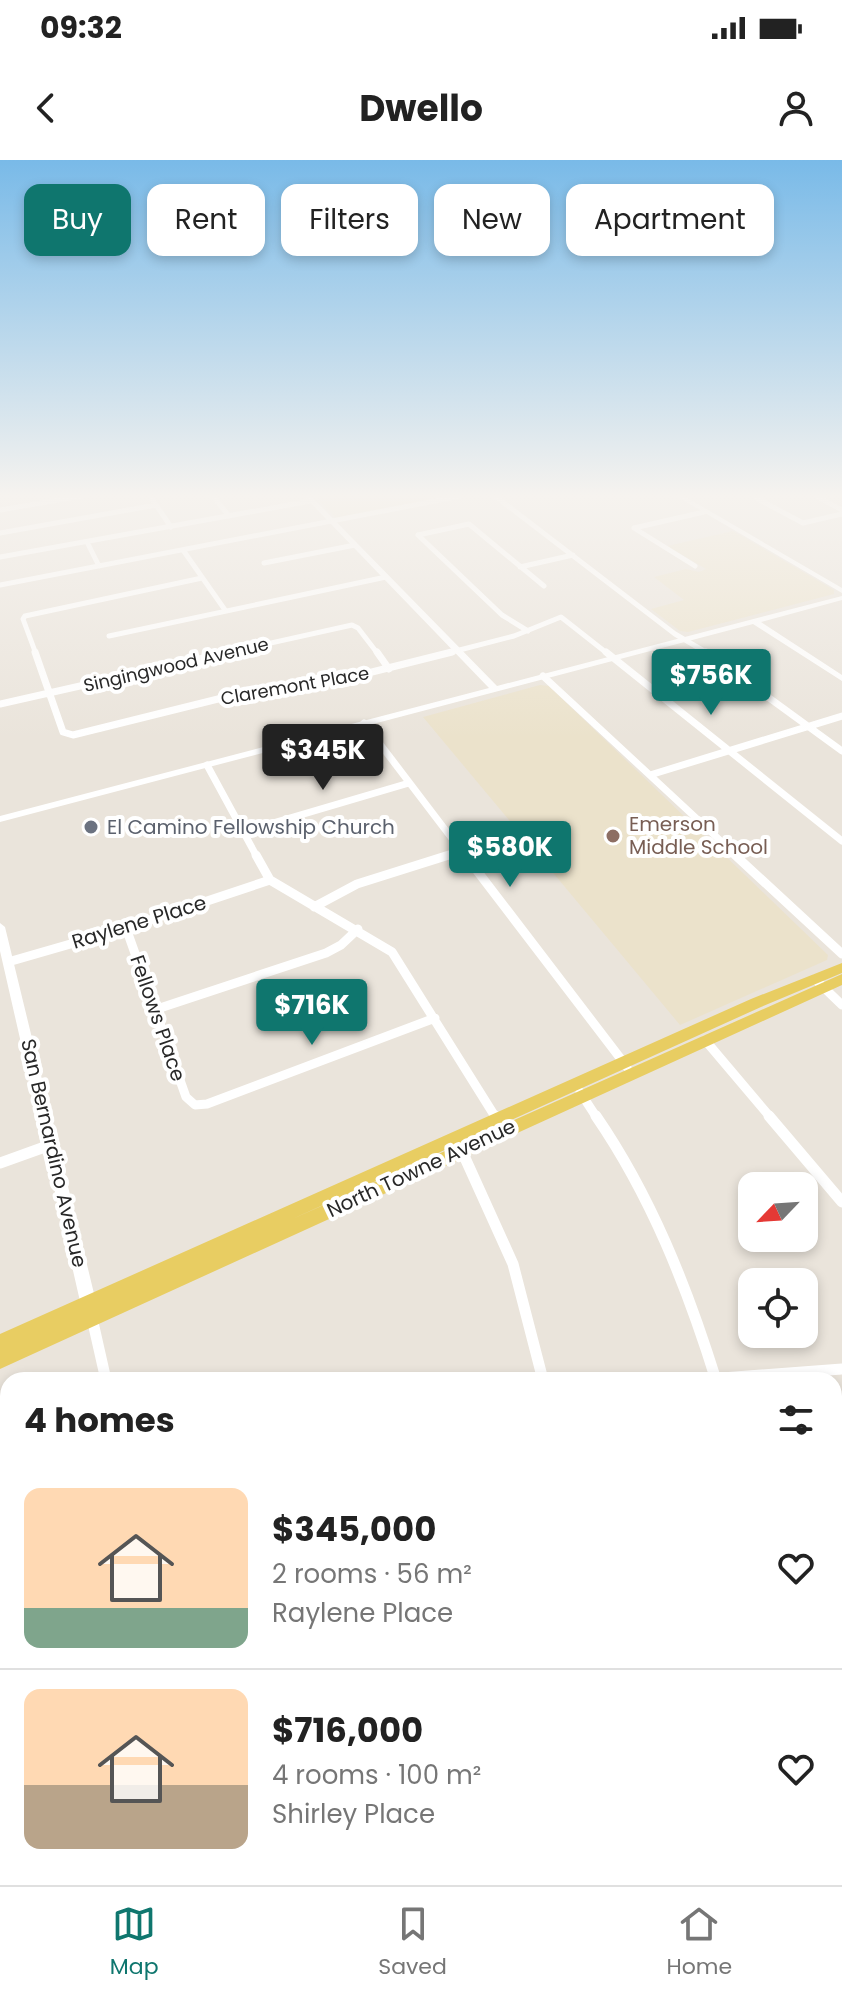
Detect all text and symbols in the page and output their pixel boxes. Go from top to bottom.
text: 09:32 [40,6,122,49]
text: Dwello [359,83,483,134]
icon: back [24,86,68,130]
icon: person [774,86,818,130]
chip: Buy [24,184,131,256]
chip: Rent [147,184,265,256]
chip: Filters [281,184,418,256]
chip: New [434,184,550,256]
chip: Apartment [566,184,774,256]
street label: Singingwood Avenue [81,631,271,698]
pin: $756K [655,649,767,717]
text: $756K [670,657,752,693]
street label: Claremont Place [219,660,371,711]
pin: $345K [267,724,379,792]
text: $345K [280,732,366,768]
place label: Emerson Middle School [629,810,768,861]
place label: El Camino Fellowship Church [107,813,395,841]
marker: El Camino Fellowship Church [82,818,100,836]
pin: $580K [454,821,566,889]
marker: Emerson Middle School [604,827,622,845]
text: $580K [467,829,553,865]
street label: Raylene Place [68,888,210,956]
street label: Fellows Place [123,951,193,1085]
pin: $716K [256,979,368,1047]
text: $716K [274,987,350,1023]
street label: San Bernardino Avenue [14,1036,94,1270]
street label: North Towne Avenue [322,1112,520,1224]
north arrow [738,1172,818,1252]
map controls [738,1172,818,1348]
button: locate [738,1268,818,1348]
text: 4 homes [24,1396,175,1444]
icon: filters [774,1398,818,1442]
text: $345,000 [272,1505,436,1553]
icon: home [88,1520,184,1616]
icon: heart [774,1546,818,1590]
text: 2 rooms · 56 m² [272,1556,472,1592]
text: Raylene Place [272,1595,453,1631]
text: $716,000 [272,1706,423,1754]
icon: home [88,1721,184,1817]
icon: heart [774,1747,818,1791]
text: 4 rooms · 100 m² [272,1757,481,1793]
text: Shirley Place [272,1796,435,1832]
tab: Map [110,1902,159,1983]
tab: Saved [378,1902,447,1983]
tab: Home [667,1902,732,1983]

